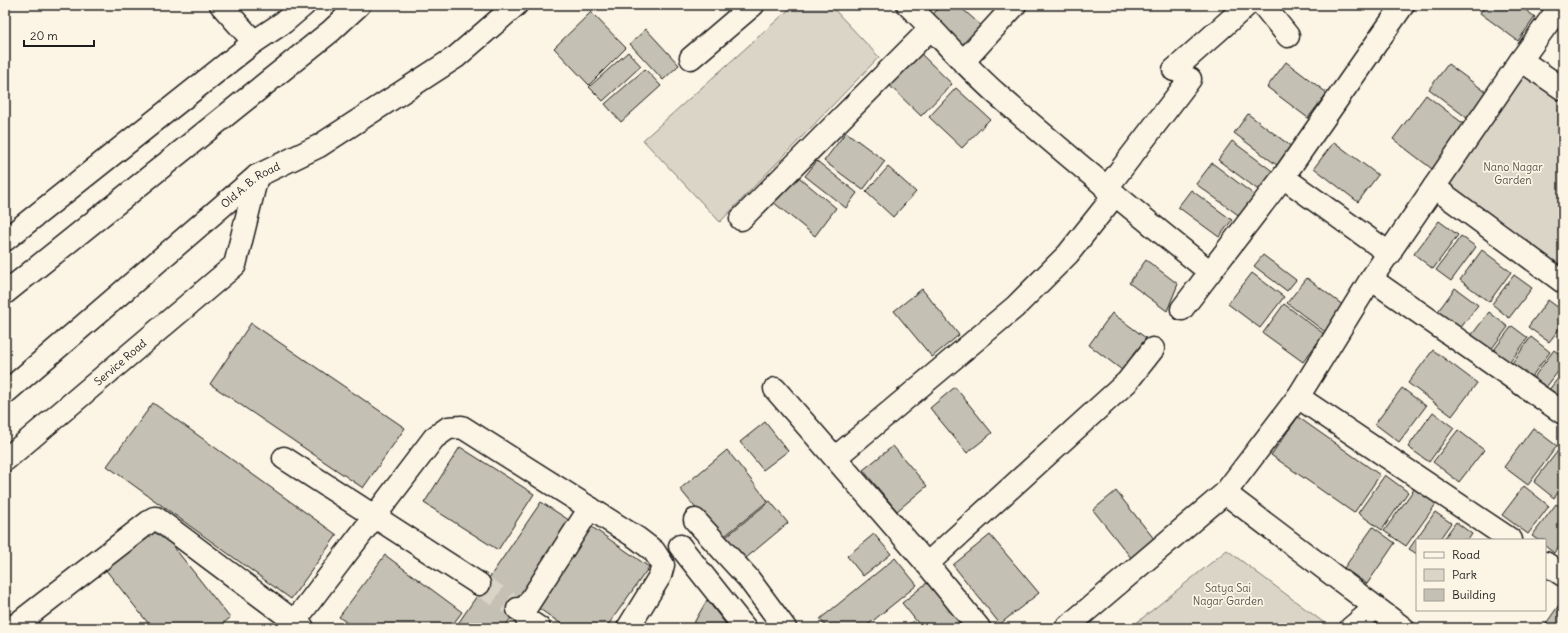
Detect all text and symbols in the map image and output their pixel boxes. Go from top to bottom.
scale bar [24,22,94,48]
text: 20 m [30,28,58,43]
street label: Old A. B. Road [218,159,283,211]
park label: Nano Nagar Garden [1483,160,1543,187]
street label: Service Road [91,336,150,388]
legend [1416,539,1546,611]
text: Road [1452,547,1480,562]
text: Park [1452,567,1477,582]
park label: Satya Sai Nagar Garden [1193,581,1263,608]
text: Building [1452,587,1496,602]

